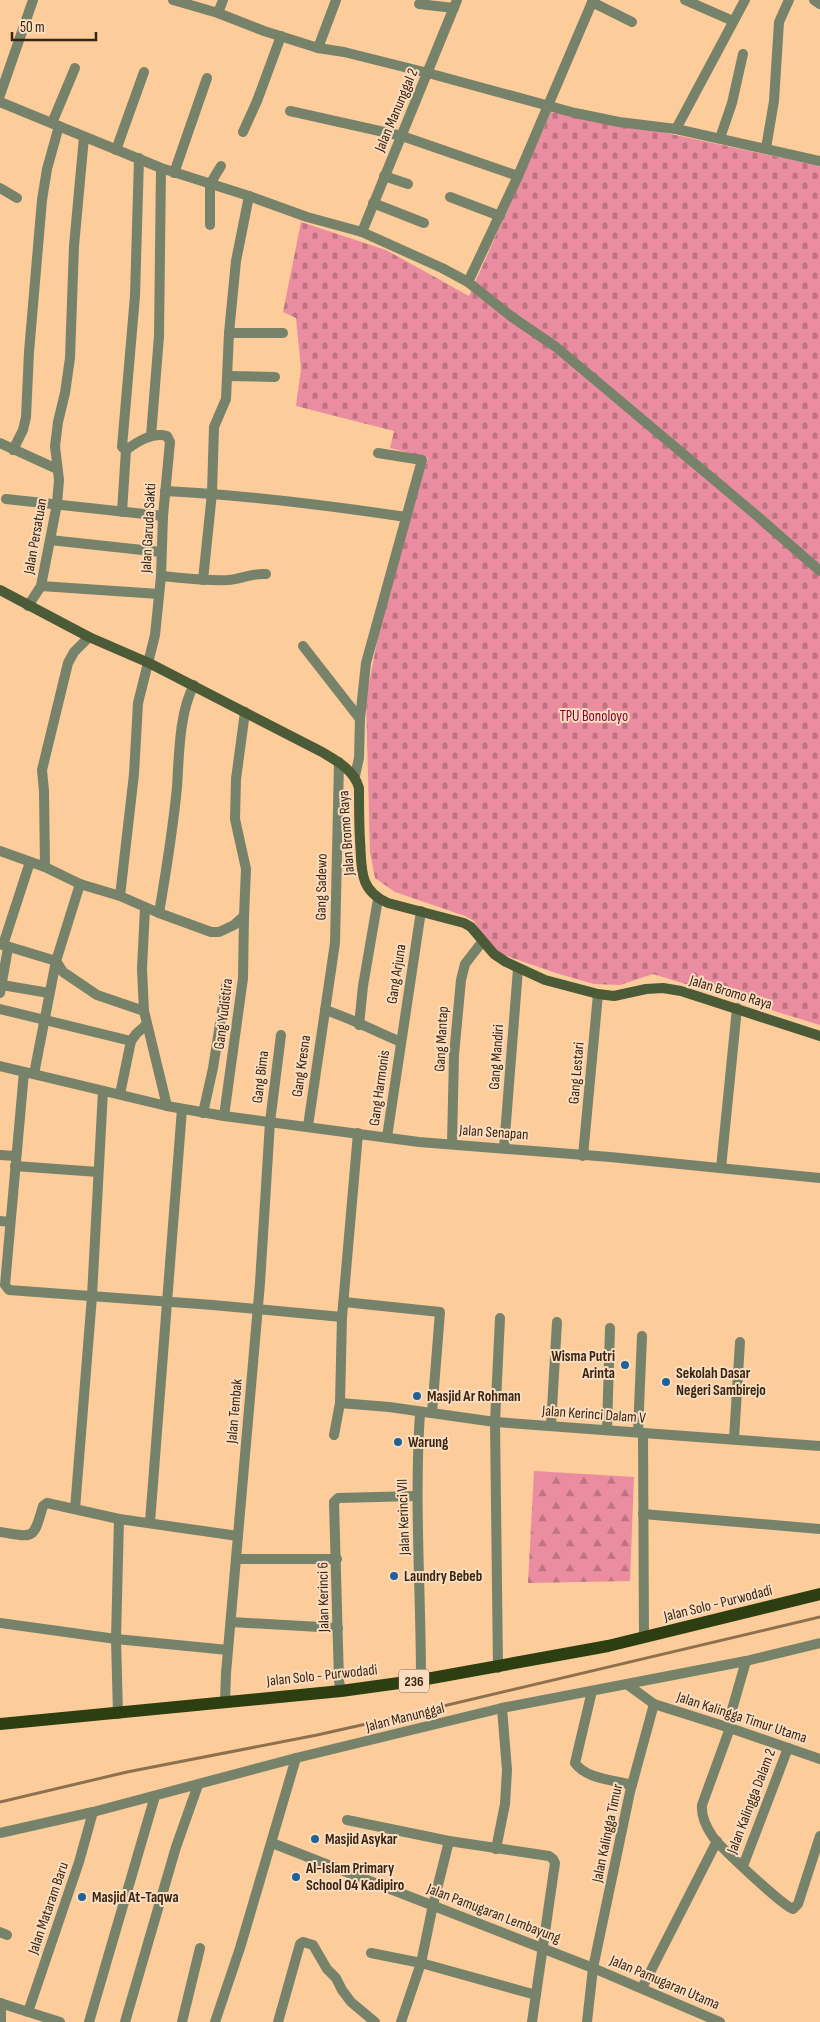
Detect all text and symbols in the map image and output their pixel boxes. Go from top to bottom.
scale bar [12,10,96,42]
text: 50 m [20,18,45,37]
street label: Jalan Manunggal 2 [370,66,423,156]
street label: Jalan Garuda Sakti [137,483,160,574]
street label: Jalan Persatuan [19,497,52,577]
park label: TPU Bonoloyo [560,707,628,726]
street label: Jalan Bromo Raya [334,790,359,877]
street label: Gang Sadewo [311,853,332,921]
street label: Gang Arjuna [382,943,411,1005]
street label: Jalan Bromo Raya [686,971,775,1014]
street label: Gang Yudistira [210,977,237,1051]
street label: Gang Mantap [430,1006,453,1072]
street label: Gang Mandiri [485,1024,508,1090]
street label: Gang Kresna [288,1034,315,1098]
street label: Gang Lestari [564,1041,589,1105]
street label: Gang Bima [248,1049,273,1104]
street label: Gang Harmonis [365,1049,394,1127]
street label: Jalan Senapan [458,1121,529,1144]
place label: Wisma Putri Arinta [551,1347,615,1383]
marker: Wisma Putri Arinta [619,1359,631,1371]
place label: Sekolah Dasar Negeri Sambirejo [676,1364,766,1400]
marker: Sekolah Dasar Negeri Sambirejo [660,1376,672,1388]
street label: Jalan Tembak [222,1378,247,1445]
place label: Masjid Ar Rohman [427,1387,521,1406]
marker: Masjid Ar Rohman [411,1390,423,1402]
street label: Jalan Kerinci Dalam V [541,1401,647,1428]
place label: Warung [408,1433,449,1452]
marker: Warung [392,1436,404,1448]
street label: Jalan Kerinci VII [393,1479,414,1556]
street label: Jalan Kerinci 6 [313,1562,334,1633]
place label: Laundry Bebeb [404,1567,482,1586]
marker: Laundry Bebeb [388,1570,400,1582]
street label: Jalan Solo - Purwodadi [661,1581,774,1626]
street label: Jalan Solo - Purwodadi [265,1660,378,1691]
road number: 236 [399,1670,429,1692]
street label: Jalan Kalingga Timur Utama [674,1687,809,1748]
street label: Jalan Manunggal [363,1699,446,1737]
street label: Jalan Kalingga Dalam 2 [722,1746,780,1857]
street label: Jalan Kalingga Timur [588,1782,627,1885]
place label: Masjid Asykar [325,1830,398,1849]
marker: Masjid Asykar [309,1833,321,1845]
place label: Al-Islam Primary School 04 Kadipiro [305,1859,404,1895]
street label: Jalan Mataram Baru [24,1860,73,1958]
marker: Al-Islam Primary School 04 Kadipiro [290,1871,302,1883]
street label: Jalan Pamugaran Lembayung [423,1879,563,1948]
place label: Masjid At-Taqwa [92,1888,179,1907]
marker: Masjid At-Taqwa [76,1891,88,1903]
street label: Jalan Pamugaran Utama [606,1950,723,2014]

